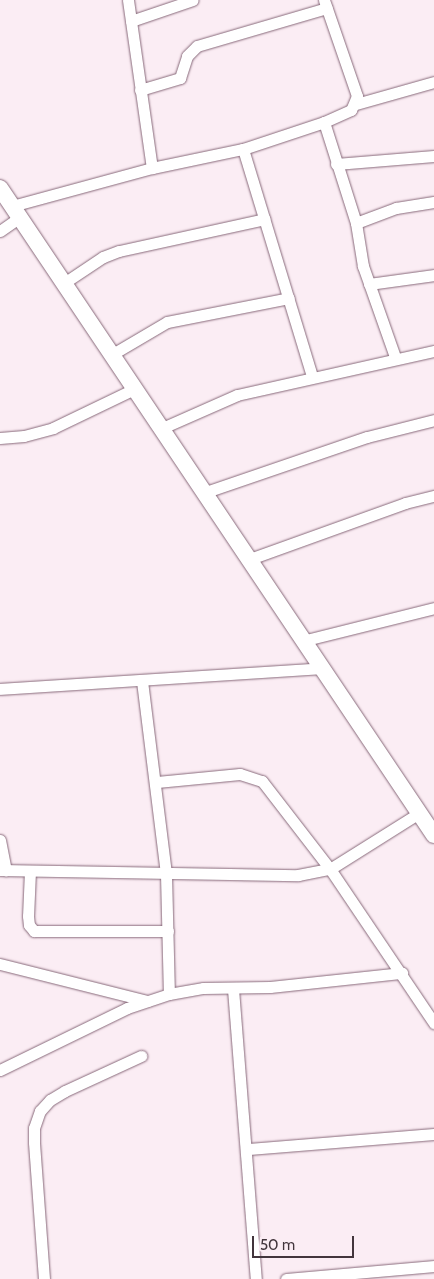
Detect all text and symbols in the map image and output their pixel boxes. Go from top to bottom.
scale bar [254,1226,356,1258]
text: 50 m [260,1236,295,1254]

